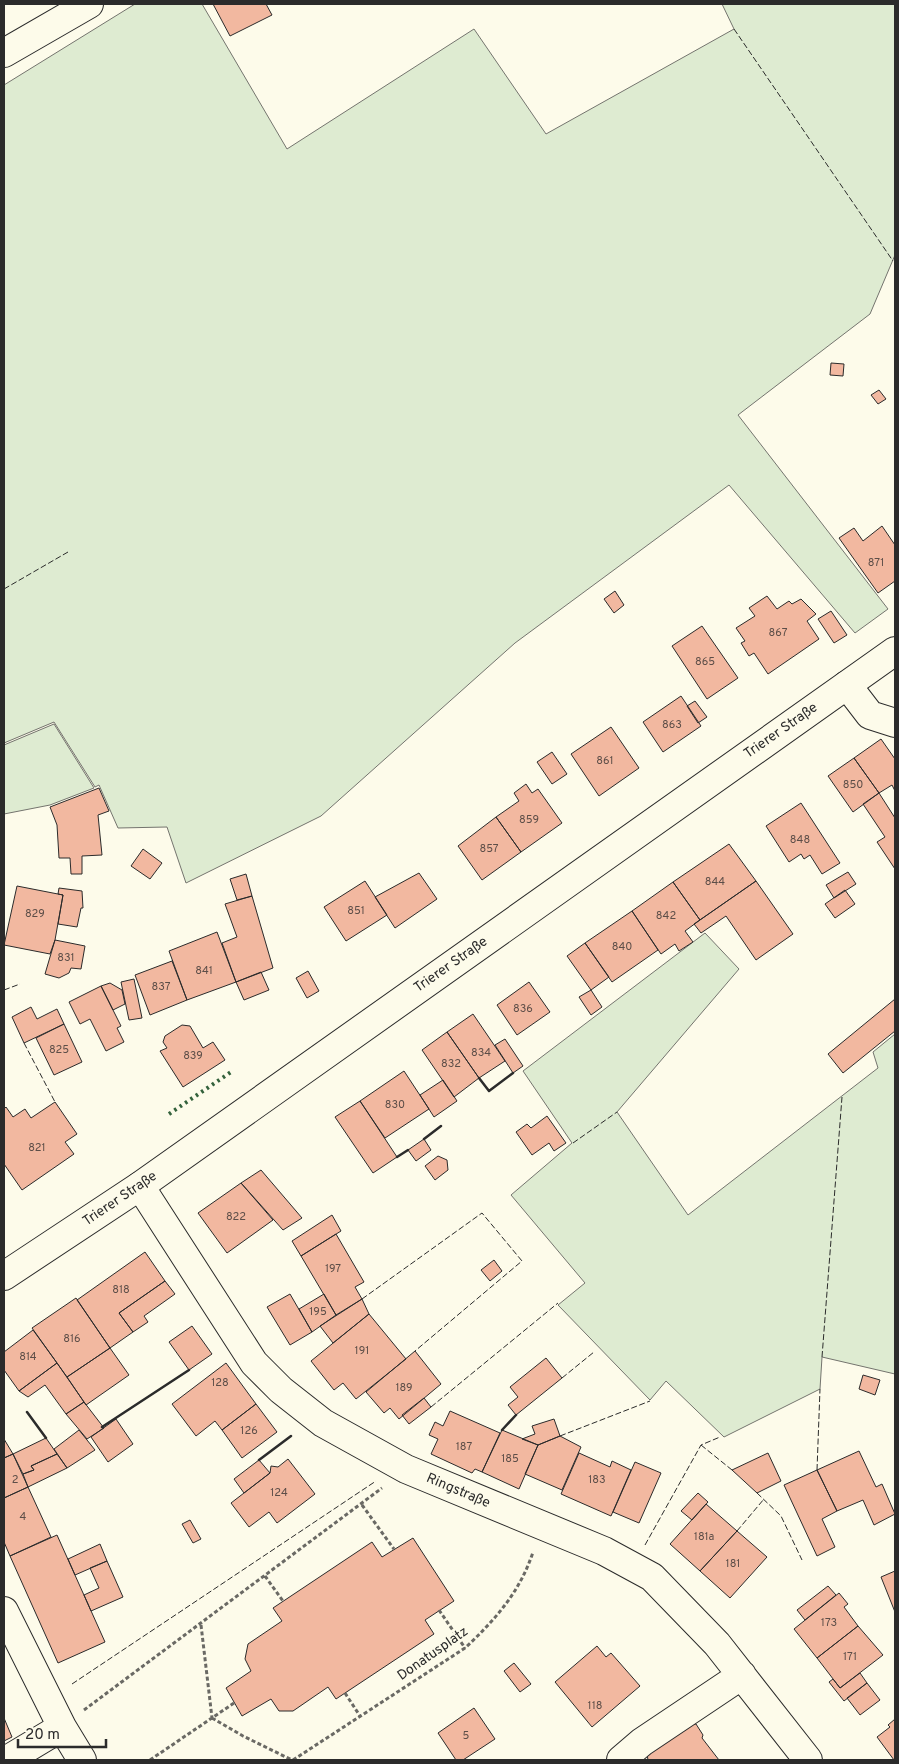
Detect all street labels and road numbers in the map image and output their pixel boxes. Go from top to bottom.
street label: Trierer Straße [741,699,821,763]
street label: Trierer Straße [411,933,491,997]
street label: Trierer Straße [80,1168,160,1230]
street label: Ringstraße [423,1470,493,1512]
street label: Donatusplatz [394,1623,472,1685]

